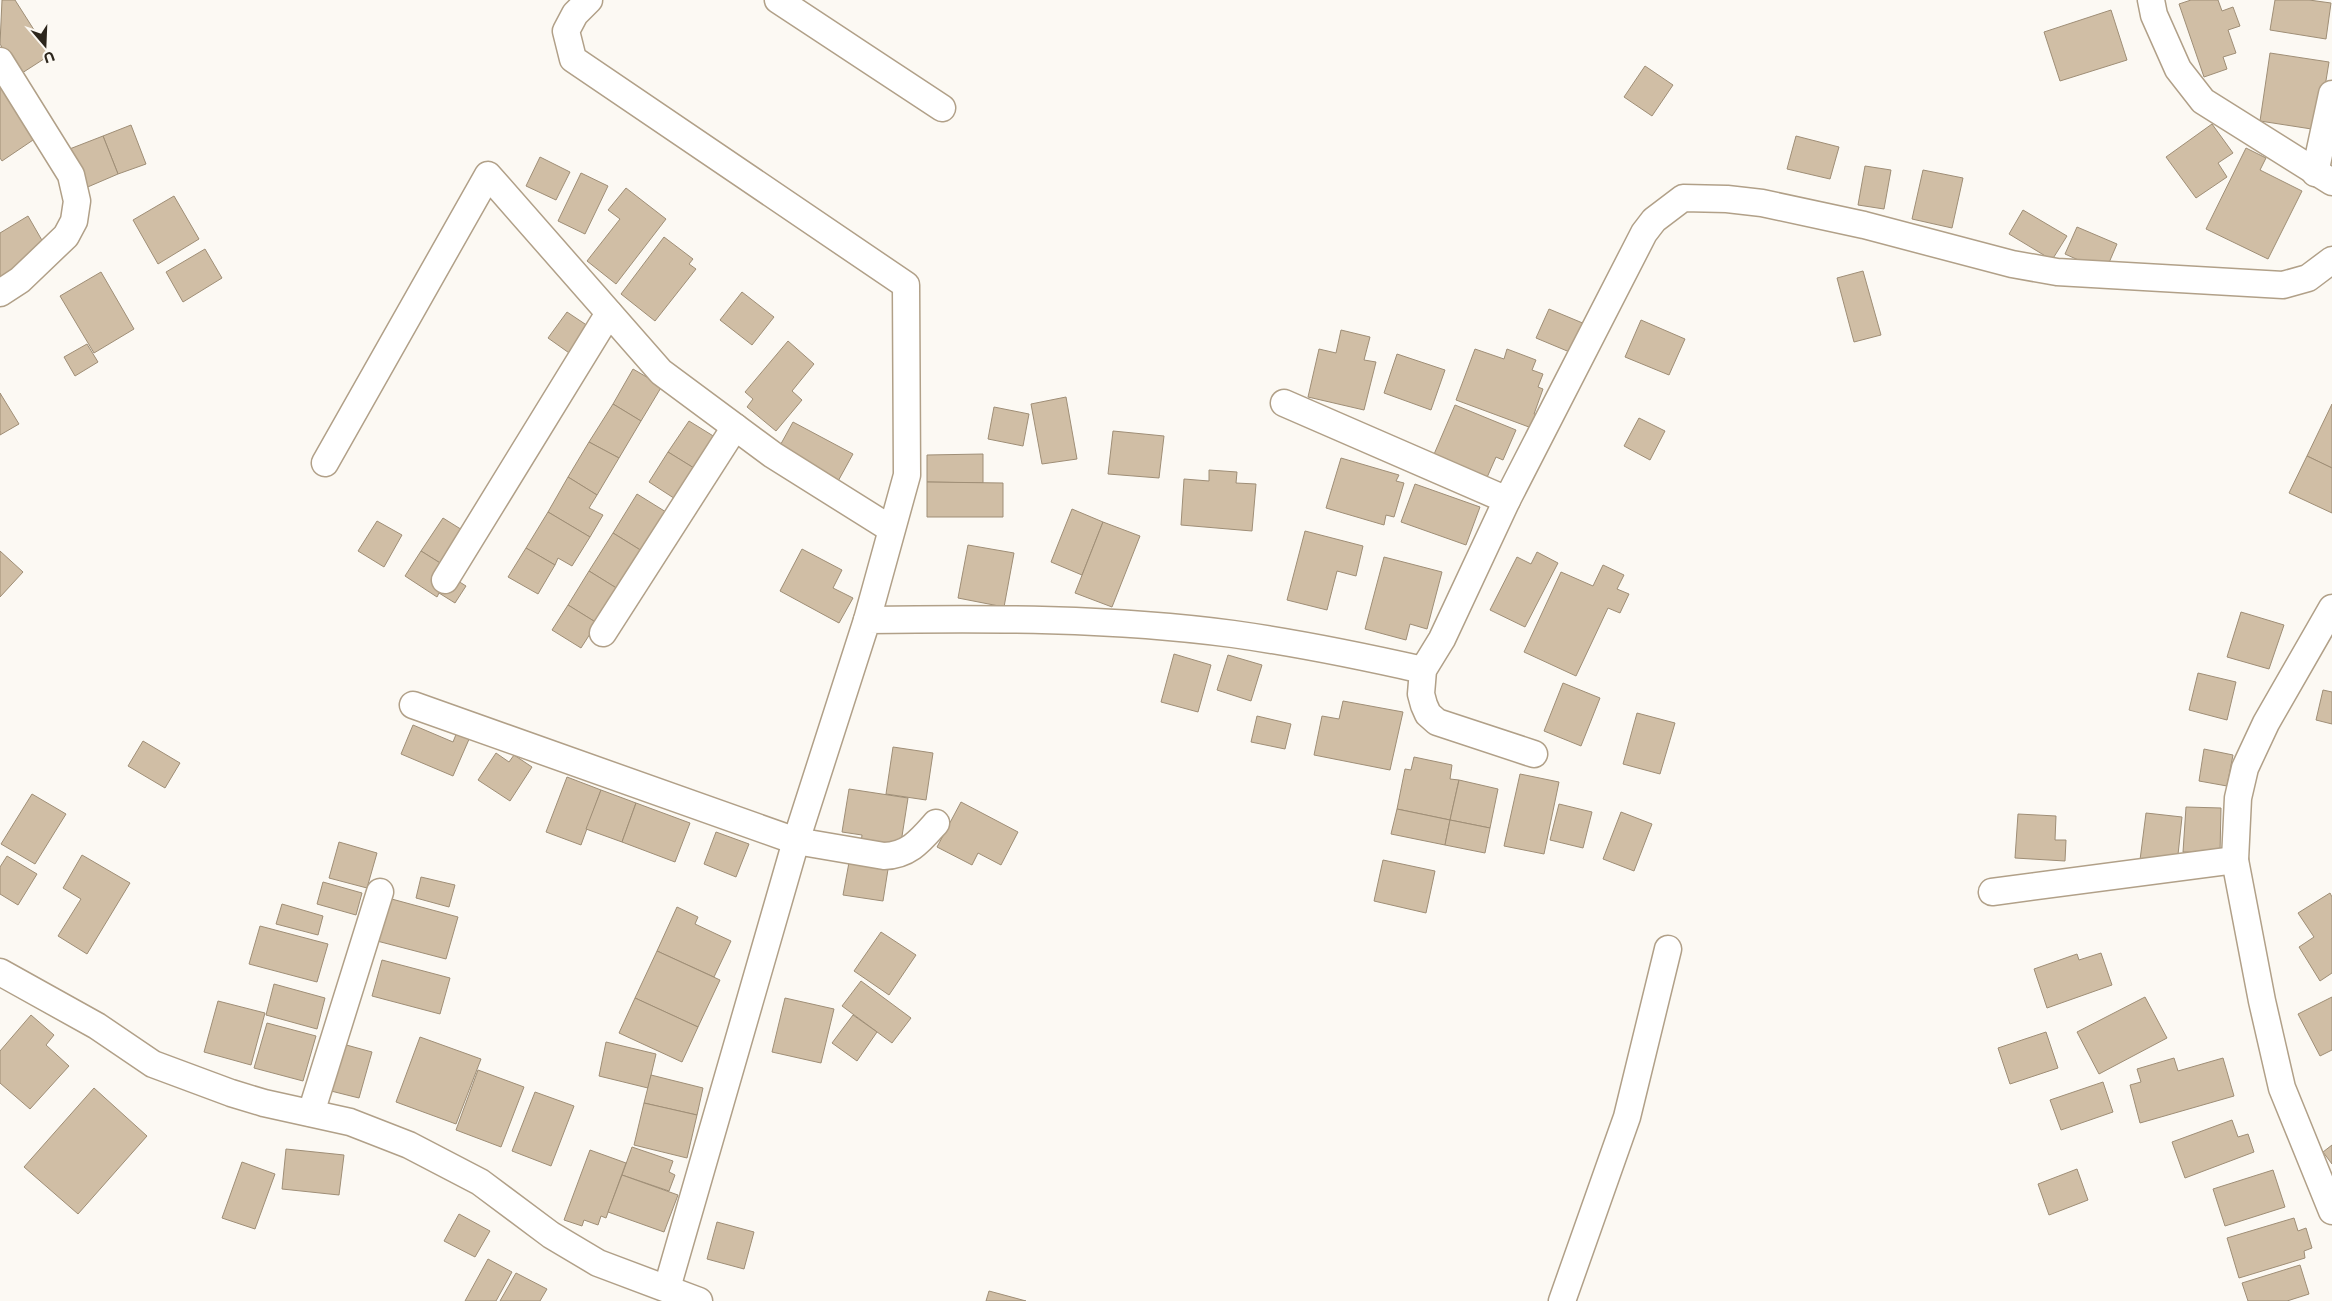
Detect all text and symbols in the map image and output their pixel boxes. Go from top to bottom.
north arrow [20,20,70,70]
text: U [41,47,57,68]

